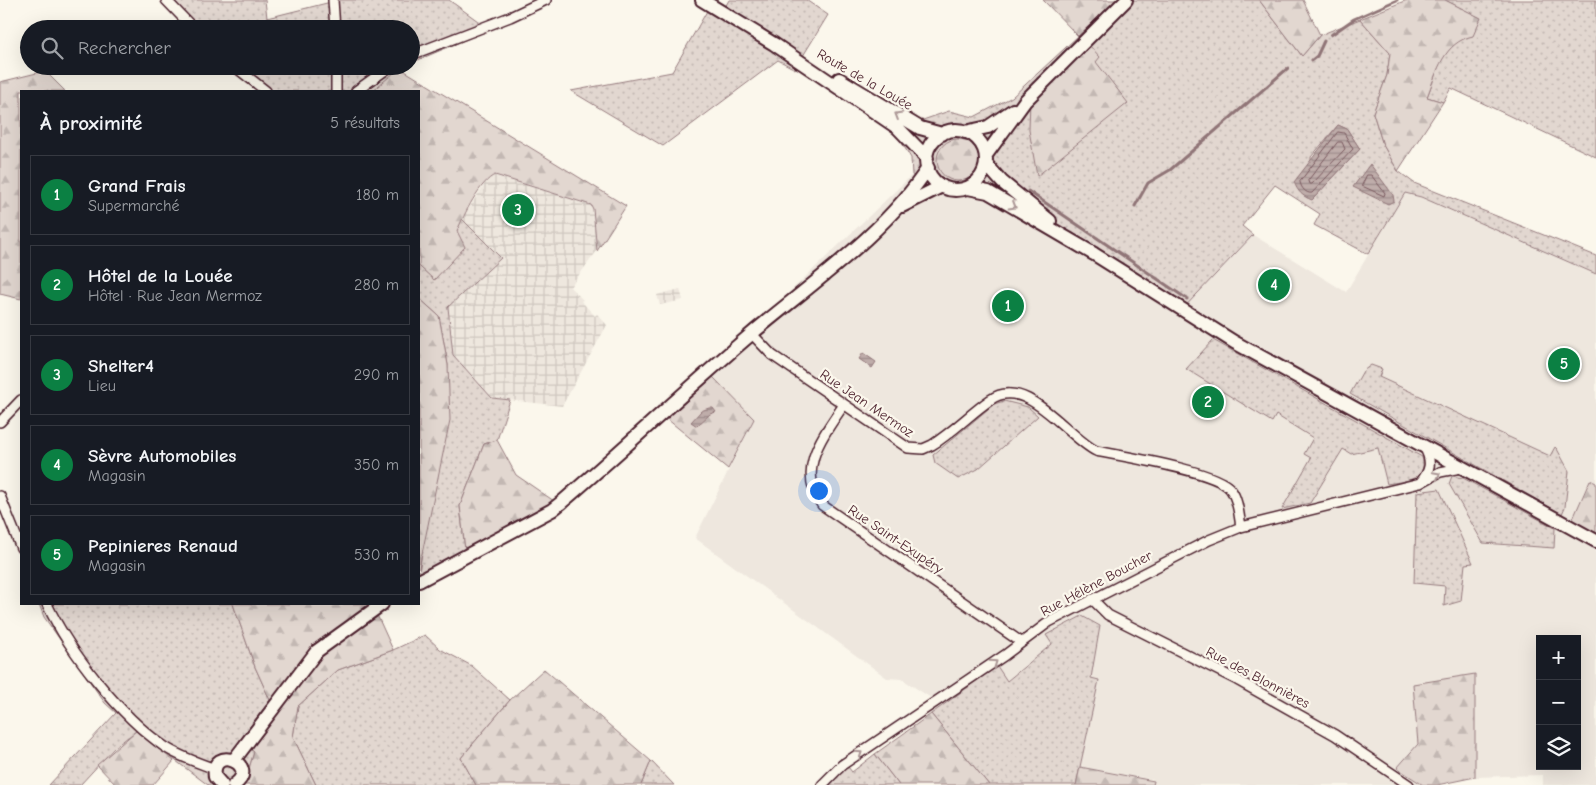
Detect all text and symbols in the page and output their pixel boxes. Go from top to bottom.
search box [20,20,420,75]
icon: search [38,34,66,62]
text: Rechercher [78,37,171,59]
street label: Route de la Louée [814,45,916,114]
text: À proximité [40,111,142,135]
one-way arrow [895,112,904,121]
text: 5 résultats [330,114,400,132]
text: Grand Frais [88,175,186,197]
text: 1 [54,186,60,204]
text: 180 m [356,186,399,204]
pin: 3 [502,191,534,229]
text: Supermarché [88,197,180,215]
one-way arrow [1007,200,1016,210]
text: Hôtel de la Louée [88,265,233,287]
pin: 4 [1258,266,1290,304]
text: 2 [53,276,61,294]
text: 280 m [354,276,399,294]
text: Hôtel · Rue Jean Mermoz [88,287,262,305]
pin: 1 [992,287,1024,325]
pin: 5 [1548,345,1580,383]
text: Shelter4 [88,355,154,377]
text: 3 [53,366,61,384]
text: 290 m [354,366,399,384]
street label: Rue Jean Mermoz [817,366,917,441]
text: Lieu [88,377,116,395]
pin: 2 [1192,383,1224,421]
text: Sèvre Automobiles [88,445,236,467]
text: 4 [53,456,61,474]
text: 350 m [354,456,399,474]
text: Magasin [88,467,146,485]
one-way arrow [1432,471,1441,481]
your location [806,478,832,504]
street label: Rue Saint-Exupéry [845,501,947,578]
text: Pepinieres Renaud [88,535,238,557]
text: 5 [53,546,61,564]
text: 530 m [354,546,399,564]
street label: Rue Hélène Boucher [1038,547,1155,620]
text: Magasin [88,557,146,575]
map controls [1536,635,1581,770]
button: + [1536,635,1581,680]
street label: Rue des Blonnières [1203,643,1313,712]
one-way arrow [988,660,998,669]
button: − [1536,680,1581,725]
button: layers [1536,725,1581,770]
one-way arrow [854,751,863,760]

